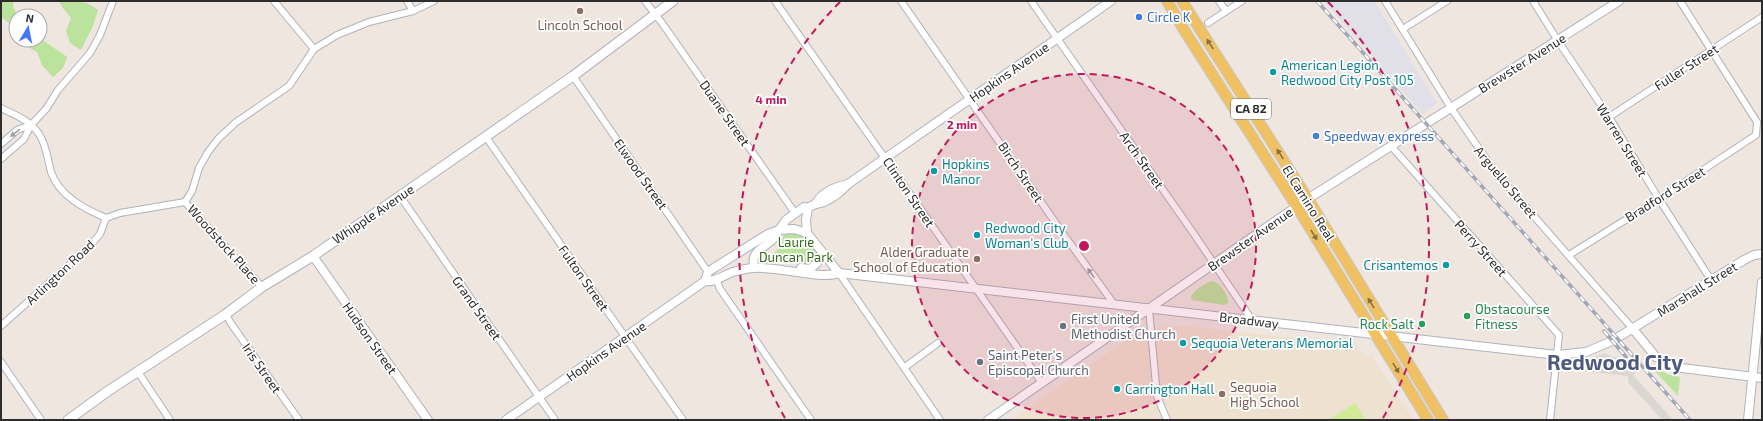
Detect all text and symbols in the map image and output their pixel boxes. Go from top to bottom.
marker: Lincoln School [575,6,585,16]
north arrow [8,8,48,48]
place label: Circle K [1147,9,1191,25]
text: N [25,11,35,25]
marker: Circle K [1134,12,1144,22]
place label: Lincoln School [537,17,623,33]
street label: Brewster Avenue [1475,30,1569,96]
street label: Hopkins Avenue [966,39,1052,105]
one-way arrow [1206,39,1214,49]
street label: Fuller Street [1651,40,1721,94]
place label: American Legion Redwood City Post 105 [1281,57,1414,88]
marker: American Legion Redwood City Post 105 [1268,67,1278,77]
street label: Duane Street [696,77,754,149]
text: 4 min [755,92,787,106]
road number: CA 82 [1231,99,1271,119]
street label: Warren Street [1593,101,1651,180]
text: 2 min [947,117,977,131]
one-way arrow [10,128,21,137]
street label: Arch Street [1116,128,1168,192]
place label: Speedway express [1324,128,1434,144]
marker: Speedway express [1311,131,1321,141]
street label: Elwood Street [611,135,671,213]
street label: Birch Street [995,139,1047,205]
street label: Arguello Street [1471,143,1541,221]
one-way arrow [1276,149,1284,159]
street label: Clinton Street [880,154,938,230]
place label: Hopkins Manor [942,156,990,187]
street label: El Camino Real [1279,162,1339,244]
street label: Bradford Street [1622,163,1708,225]
marker: Hopkins Manor [929,166,939,176]
street label: Whipple Avenue [329,181,417,247]
street label: Woodstock Place [184,201,264,287]
street label: Brewster Avenue [1204,204,1296,274]
street label: Perry Street [1451,216,1511,280]
place label: Redwood City Woman's Club [985,220,1069,251]
one-way arrow [1310,229,1317,241]
marker: Redwood City Woman's Club [972,230,982,240]
park label: Laurie Duncan Park [759,234,833,265]
street label: Arlington Road [22,236,98,308]
centre of rings [1077,239,1091,253]
street label: Fulton Street [555,242,613,314]
place label: Alder Graduate School of Education [853,244,969,275]
marker: Alder Graduate School of Education [972,254,982,264]
place label: Crisantemos [1364,257,1438,273]
street label: Marshall Street [1654,258,1740,320]
marker: Crisantemos [1441,260,1451,270]
one-way arrow [1087,267,1095,278]
street label: Grand Street [449,273,505,343]
one-way arrow [1367,298,1375,308]
street label: Hudson Street [339,299,401,377]
place label: Obstacourse Fitness [1475,301,1550,332]
street label: Broadway [1218,308,1280,332]
place label: First United Methodist Church [1071,311,1176,342]
marker: Obstacourse Fitness [1462,311,1472,321]
place label: Rock Salt [1360,316,1414,332]
street label: Hopkins Avenue [563,318,649,384]
marker: Rock Salt [1417,319,1427,329]
marker: First United Methodist Church [1058,321,1068,331]
place label: Sequoia Veterans Memorial [1191,335,1353,351]
marker: Sequoia Veterans Memorial [1178,338,1188,348]
street label: Iris Street [239,340,285,396]
place label: Saint Peter's Episcopal Church [988,347,1089,378]
district label: Redwood City [1547,349,1683,375]
marker: Saint Peter's Episcopal Church [975,357,985,367]
one-way arrow [1393,362,1400,374]
place label: Sequoia High School [1230,379,1300,410]
place label: Carrington Hall [1125,381,1214,397]
marker: Carrington Hall [1112,384,1122,394]
marker: Sequoia High School [1217,389,1227,399]

